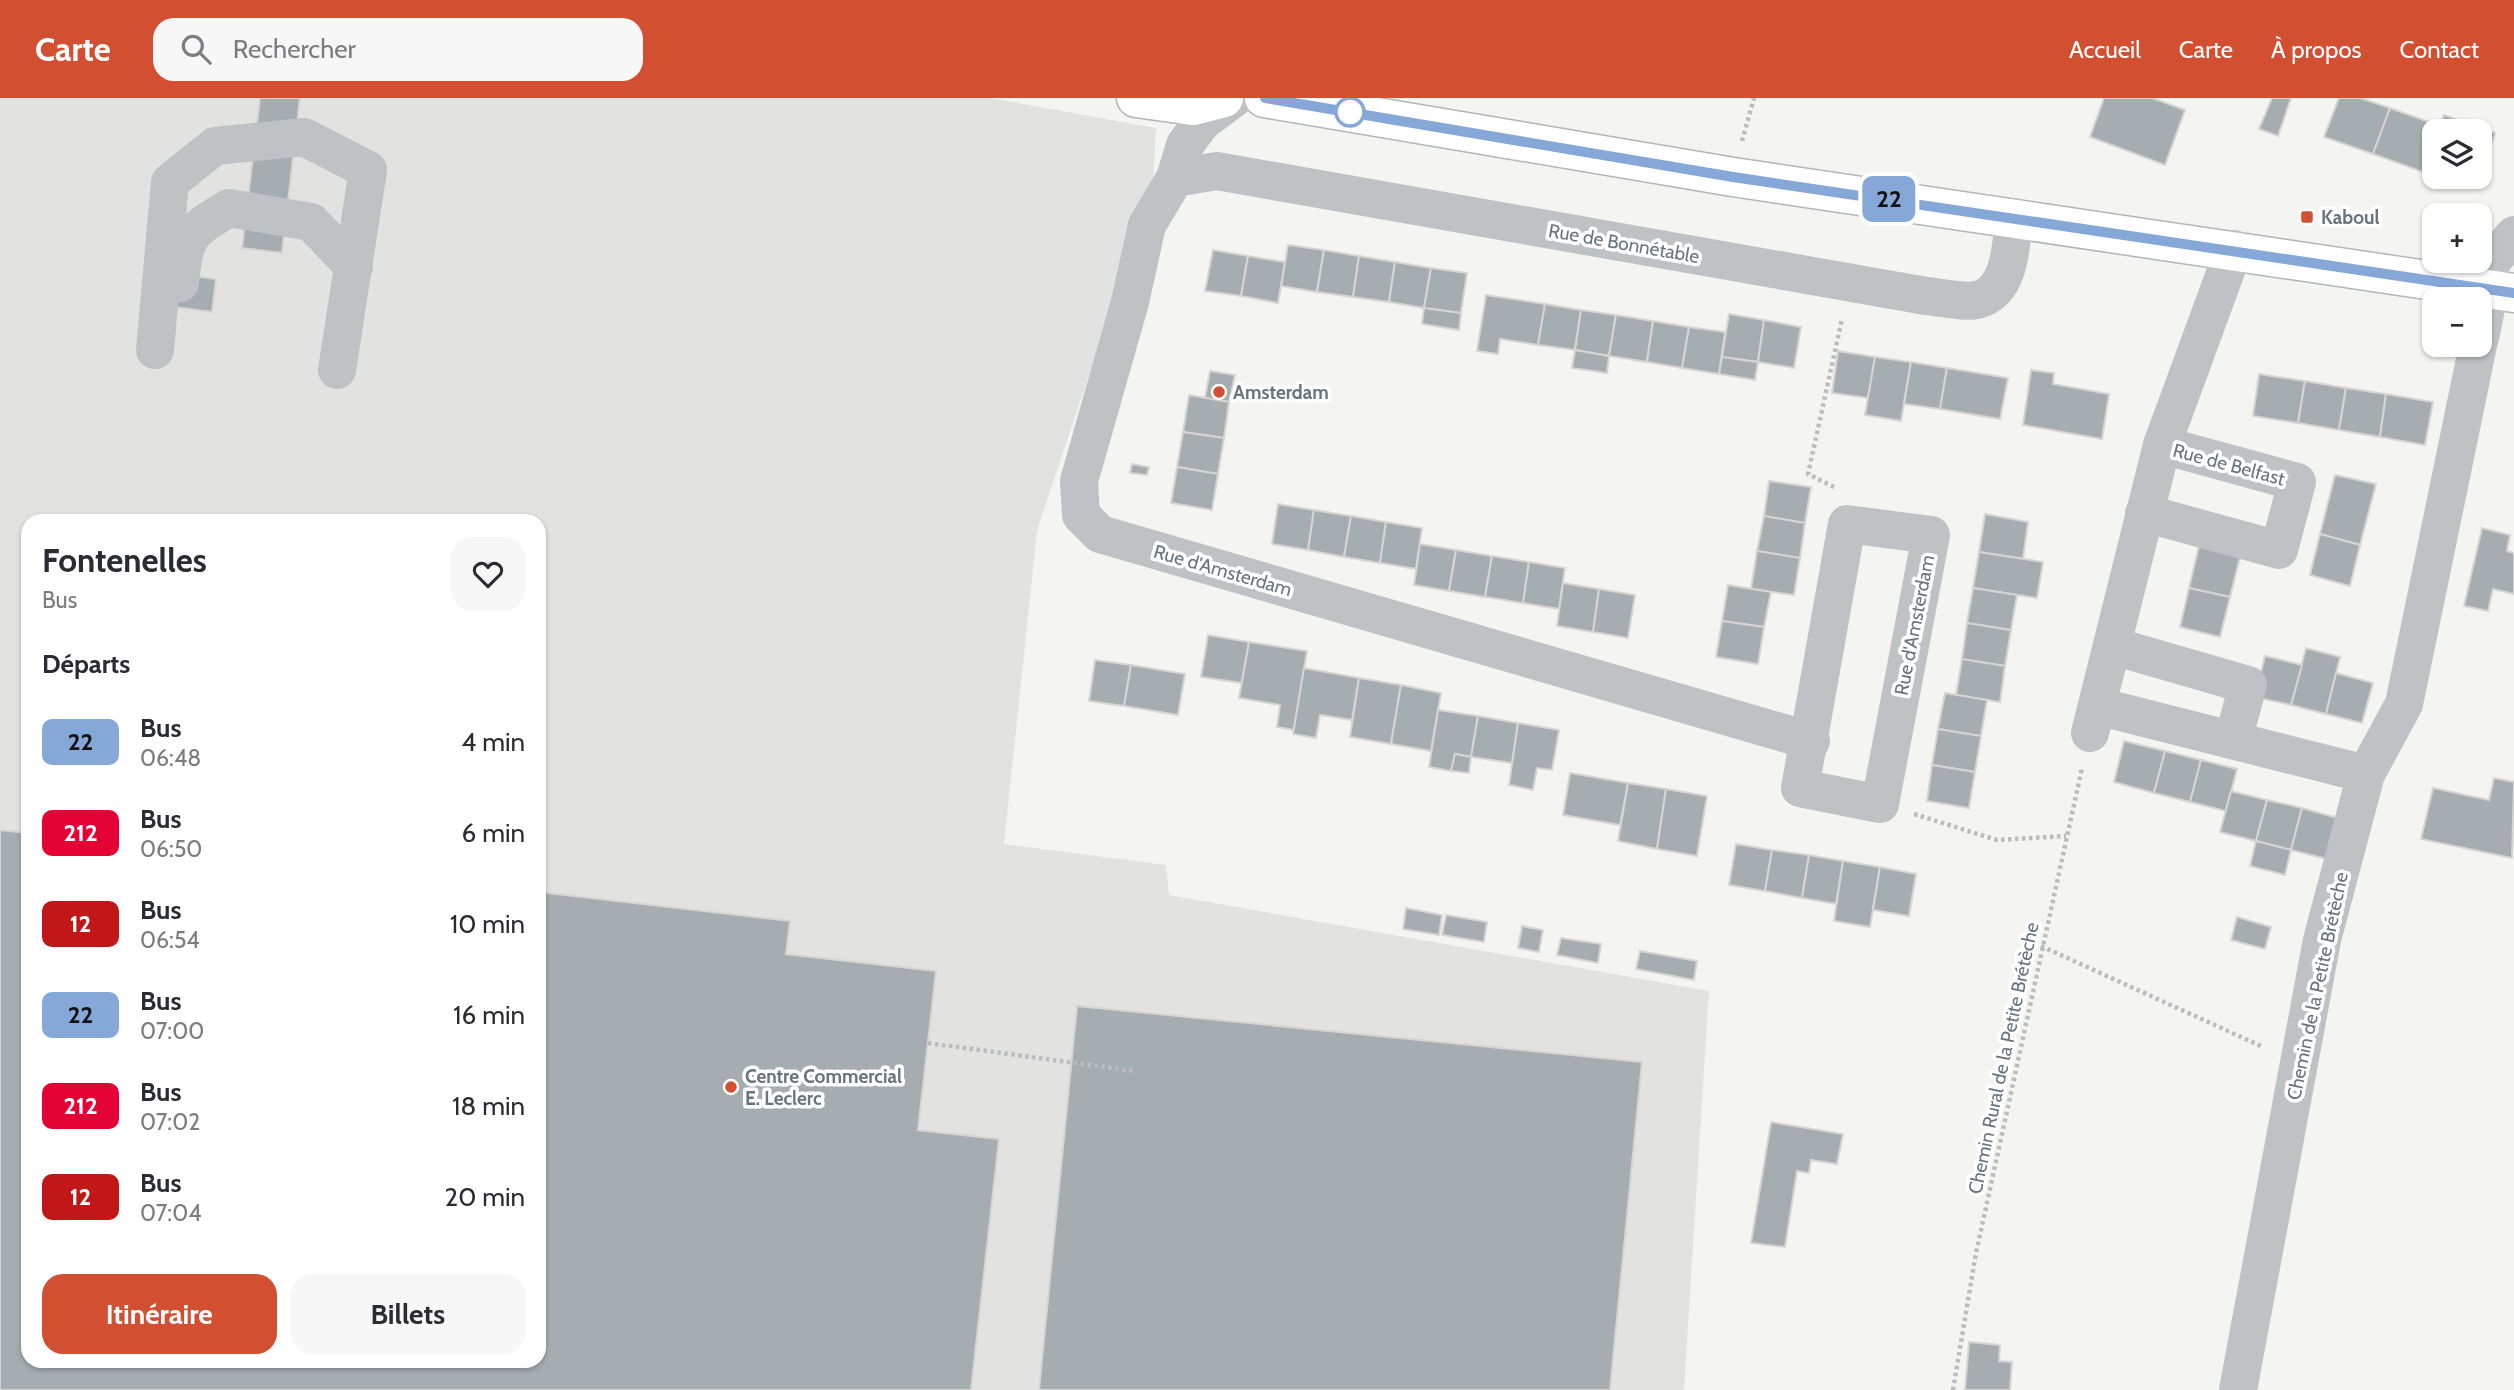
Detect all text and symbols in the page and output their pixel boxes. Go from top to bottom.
search box [153,18,643,81]
text: Carte [35,29,111,69]
icon: search [177,30,215,68]
text: Rechercher [233,33,356,65]
text: Accueil [2069,35,2141,64]
text: Carte [2179,35,2233,64]
text: À propos [2271,35,2362,64]
text: Contact [2400,35,2479,64]
unlabelled marker [1335,97,1365,127]
map controls [2422,119,2492,357]
button: layers [2422,119,2492,189]
line badge: 22 [1857,176,1920,222]
text: 22 [1876,184,1902,213]
button: + [2422,203,2492,273]
place label: Kaboul [2321,206,2379,229]
marker: Kaboul [2299,209,2315,225]
street label: Rue de Bonnétable [1547,219,1701,268]
button: − [2422,287,2492,357]
place label: Amsterdam [1233,381,1329,404]
marker: Amsterdam [1211,384,1227,400]
street label: Rue de Belfast [2170,439,2288,491]
button: heart [451,537,525,611]
text: Fontenelles [42,540,207,580]
street label: Rue d'Amsterdam [1151,540,1295,601]
street label: Rue d'Amsterdam [1890,553,1939,697]
text: Bus [42,586,77,614]
text: Départs [42,648,130,680]
text: Bus [140,712,181,744]
text: 4 min [461,726,525,758]
text: 22 [68,727,93,756]
text: 06:48 [140,744,201,772]
text: Bus [140,803,181,835]
text: 6 min [462,817,525,849]
text: 212 [63,818,98,847]
text: 06:50 [140,835,202,863]
street label: Chemin de la Petite Brétèche [2282,870,2353,1102]
text: Bus [140,894,181,926]
text: 10 min [450,908,525,940]
text: 12 [70,909,91,938]
street label: Chemin Rural de la Petite Brétèche [1963,920,2044,1196]
text: 06:54 [140,926,200,954]
text: Bus [140,985,181,1017]
text: 16 min [453,999,525,1031]
text: 22 [68,1000,93,1029]
text: 07:00 [140,1017,204,1045]
place label: Centre Commercial E. Leclerc [745,1065,902,1110]
text: Bus [140,1076,181,1108]
marker: Centre Commercial E. Leclerc [723,1079,739,1095]
text: 18 min [452,1090,525,1122]
text: 212 [63,1091,98,1120]
text: 07:02 [140,1108,200,1136]
text: Bus [140,1167,181,1199]
text: 20 min [445,1181,525,1213]
text: 12 [70,1182,91,1211]
text: 07:04 [140,1199,202,1227]
button: Itinéraire [42,1274,277,1354]
button: Billets [291,1274,525,1354]

